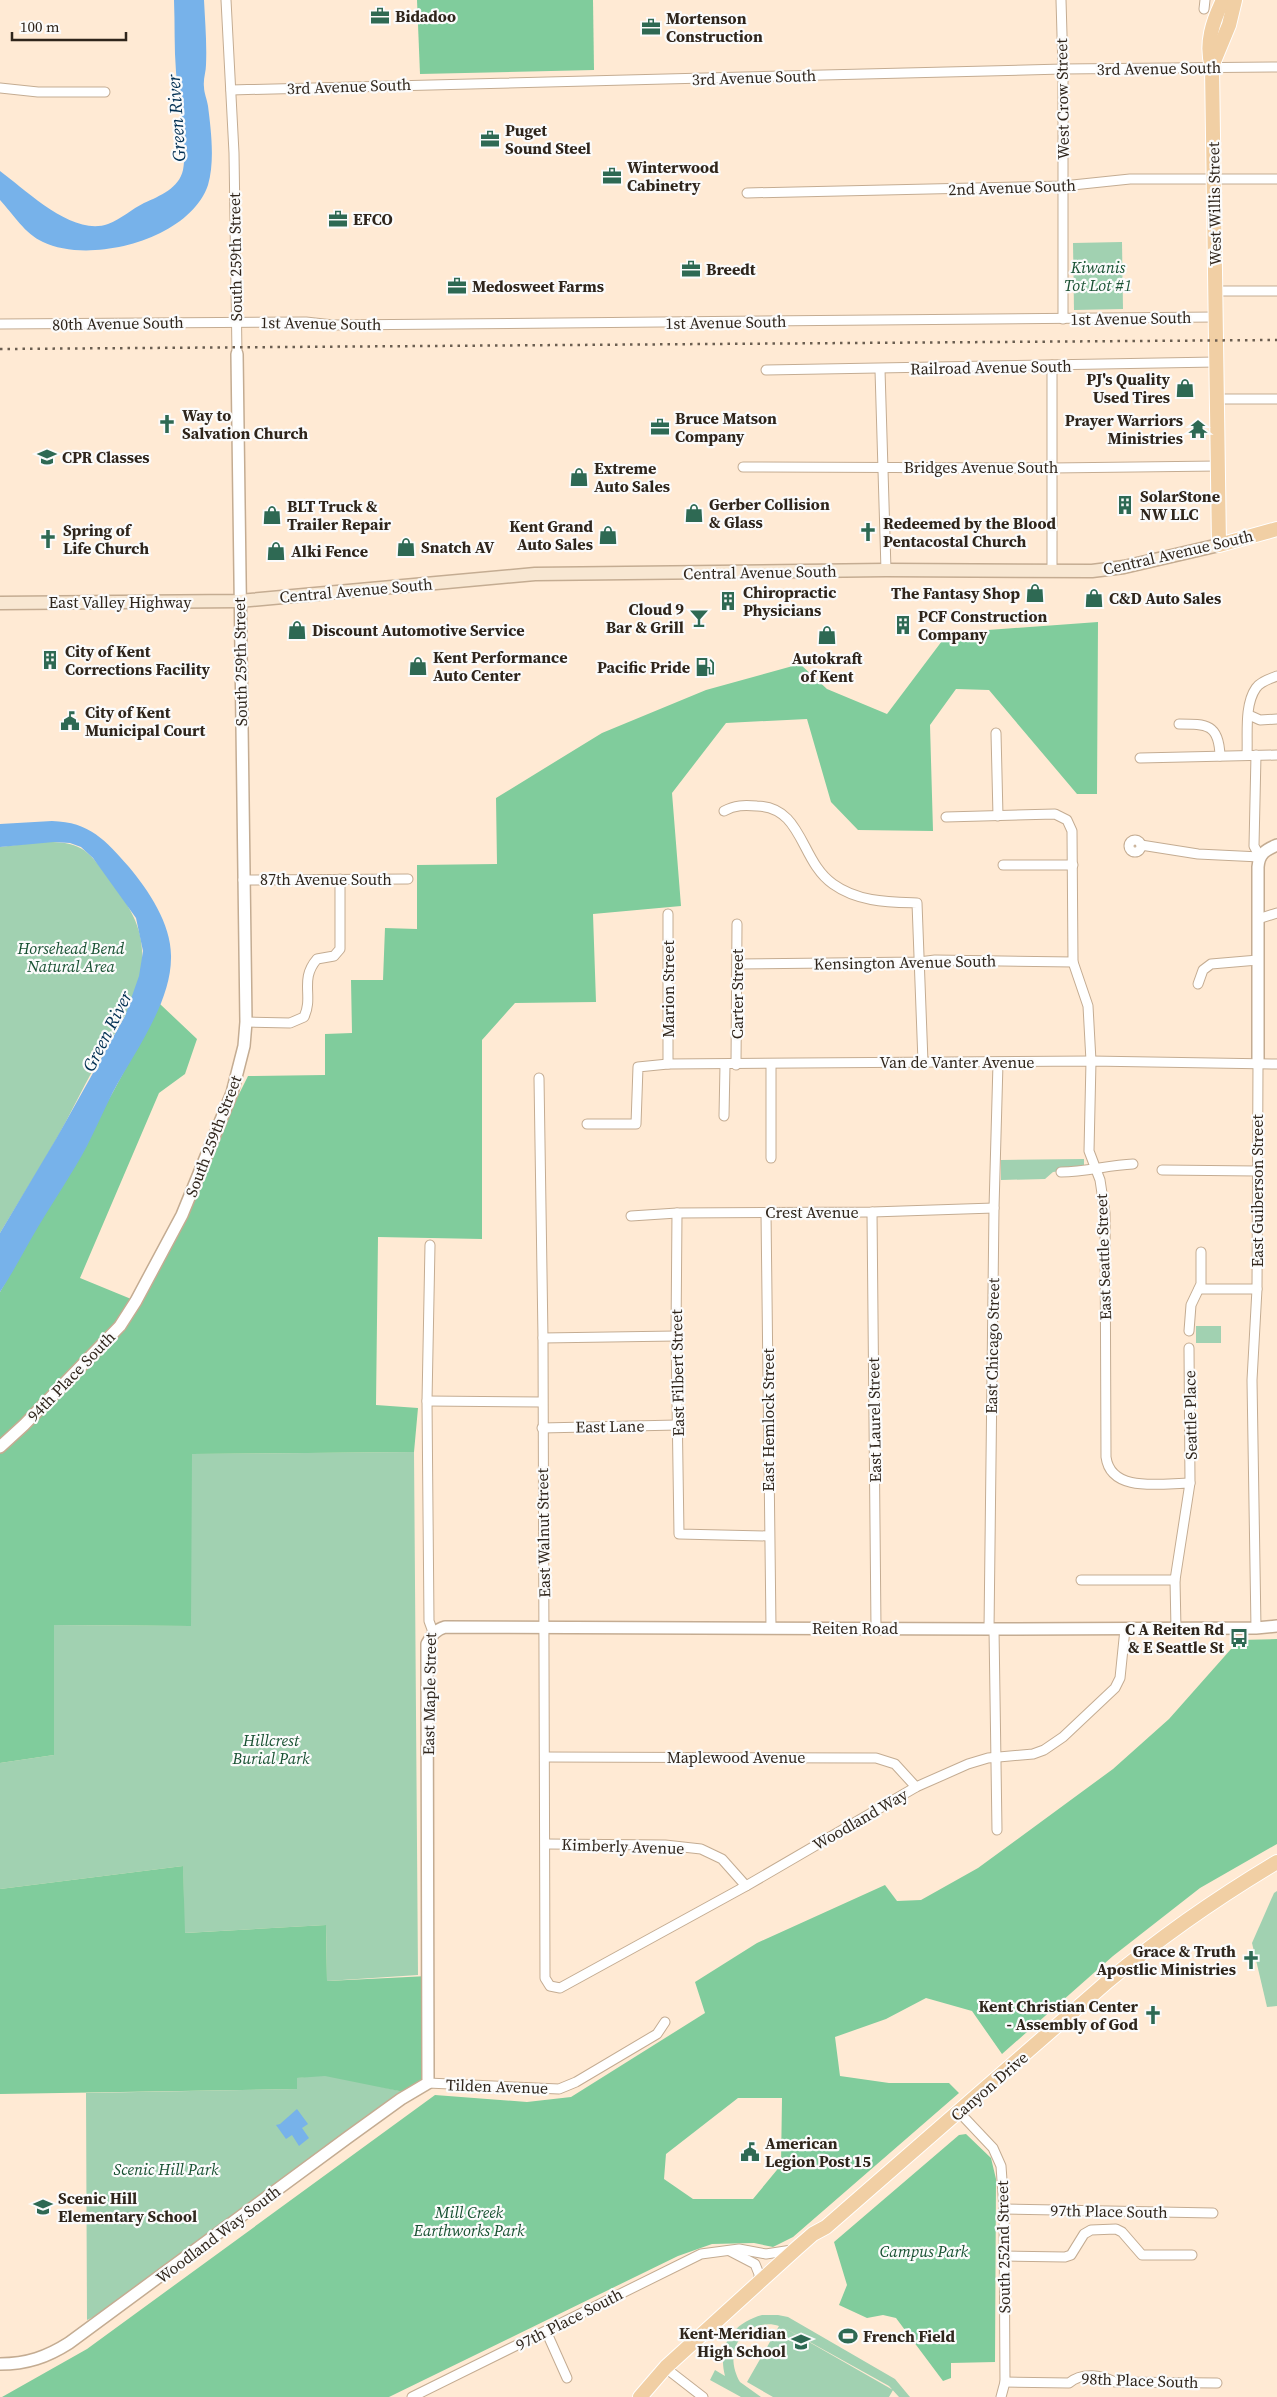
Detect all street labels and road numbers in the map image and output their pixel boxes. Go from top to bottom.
street label: West Crow Street [1050,37,1074,160]
street label: 3rd Avenue South [1097,56,1222,80]
street label: 3rd Avenue South [691,64,817,90]
street label: 3rd Avenue South [286,73,412,99]
street label: West Willis Street [1202,141,1226,266]
street label: 2nd Avenue South [948,174,1077,200]
street label: South 259th Street [223,192,247,321]
street label: 1st Avenue South [1070,306,1192,330]
street label: 1st Avenue South [665,310,787,334]
street label: 80th Avenue South [52,311,184,335]
street label: 1st Avenue South [260,311,382,335]
street label: Railroad Avenue South [910,355,1072,379]
street label: Bridges Avenue South [904,456,1059,478]
street label: Central Avenue South [1101,524,1256,580]
street label: Central Avenue South [683,560,837,584]
street label: Central Avenue South [279,572,434,608]
street label: East Valley Highway [48,591,192,613]
street label: South 259th Street [228,597,252,726]
street label: 87th Avenue South [260,868,392,890]
street label: Marion Street [657,940,679,1038]
street label: Carter Street [726,948,748,1039]
street label: Kensington Avenue South [814,949,997,975]
street label: Van de Vanter Avenue [879,1051,1035,1073]
street label: South 259th Street [180,1071,247,1200]
street label: East Guiberson Street [1246,1114,1268,1268]
street label: East Seattle Street [1090,1193,1116,1321]
street label: Crest Avenue [765,1201,859,1223]
street label: East Chicago Street [980,1277,1004,1414]
street label: East Filbert Street [665,1309,689,1437]
street label: 94th Place South [22,1326,120,1426]
street label: East Hemlock Street [757,1347,779,1492]
street label: East Laurel Street [862,1356,886,1483]
street label: Seattle Place [1178,1370,1202,1460]
street label: East Lane [575,1414,645,1438]
street label: East Walnut Street [531,1467,555,1598]
street label: Reiten Road [812,1617,898,1639]
street label: East Maple Street [417,1632,441,1756]
street label: Maplewood Avenue [667,1746,805,1768]
street label: Woodland Way [809,1783,912,1855]
street label: Kimberly Avenue [561,1833,685,1859]
street label: Canyon Drive [946,2046,1032,2126]
street label: Tilden Avenue [445,2073,549,2099]
street label: Woodland Way South [151,2180,285,2288]
street label: South 252nd Street [991,2180,1015,2313]
street label: 97th Place South [1050,2199,1168,2223]
street label: 97th Place South [512,2282,627,2355]
street label: 98th Place South [1081,2367,1199,2393]

